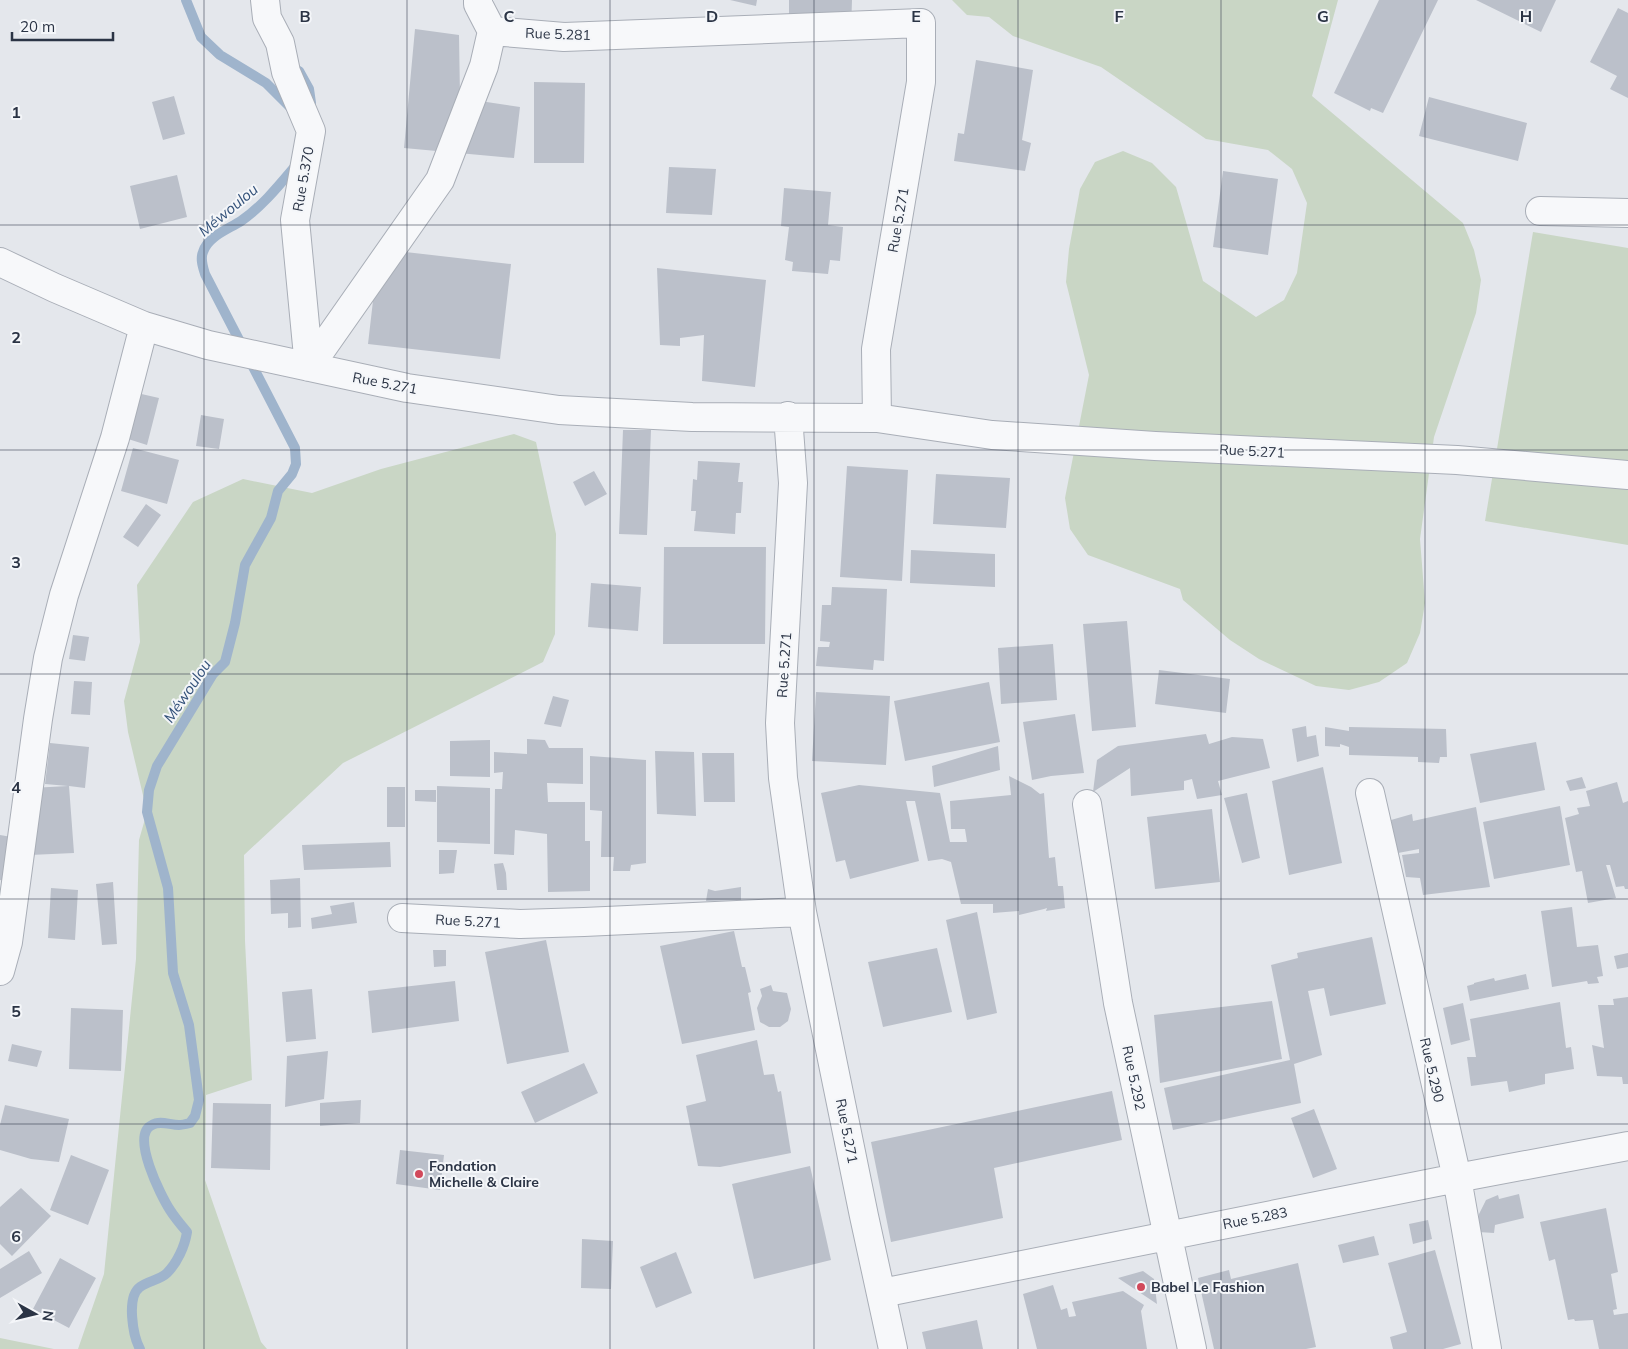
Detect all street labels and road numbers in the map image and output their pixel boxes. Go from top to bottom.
street label: Rue 5.281 [525,24,591,44]
street label: Rue 5.370 [288,145,318,213]
street label: Rue 5.271 [883,186,913,254]
street label: Rue 5.271 [351,368,419,398]
street label: Rue 5.271 [1219,440,1285,462]
street label: Rue 5.271 [773,632,795,698]
street label: Rue 5.271 [435,910,501,932]
street label: Rue 5.290 [1416,1036,1448,1104]
street label: Rue 5.292 [1118,1044,1150,1112]
street label: Rue 5.271 [832,1097,862,1165]
street label: Rue 5.283 [1221,1203,1289,1233]

